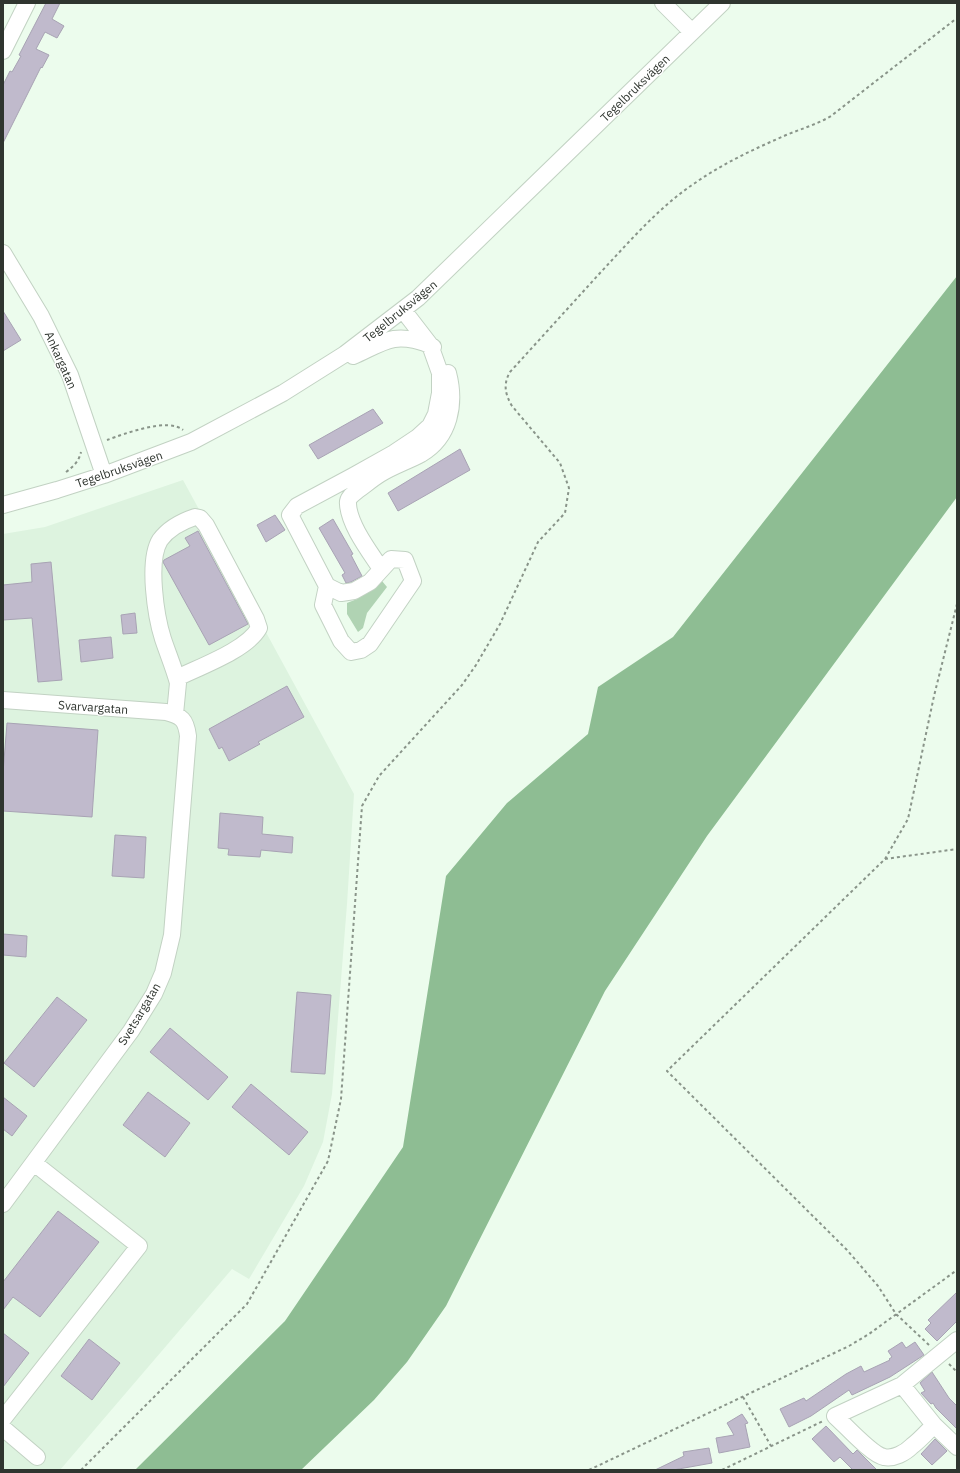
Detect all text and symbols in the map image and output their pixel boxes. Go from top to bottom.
street label: Tegelbruksvägen [597,51,673,125]
street label: Tegelbruksvägen [360,277,440,345]
street label: Ankargatan [42,329,80,391]
street label: Tegelbruksvägen [74,447,164,491]
street label: Svarvargatan [57,697,129,717]
street label: Svetsargatan [115,980,163,1048]

